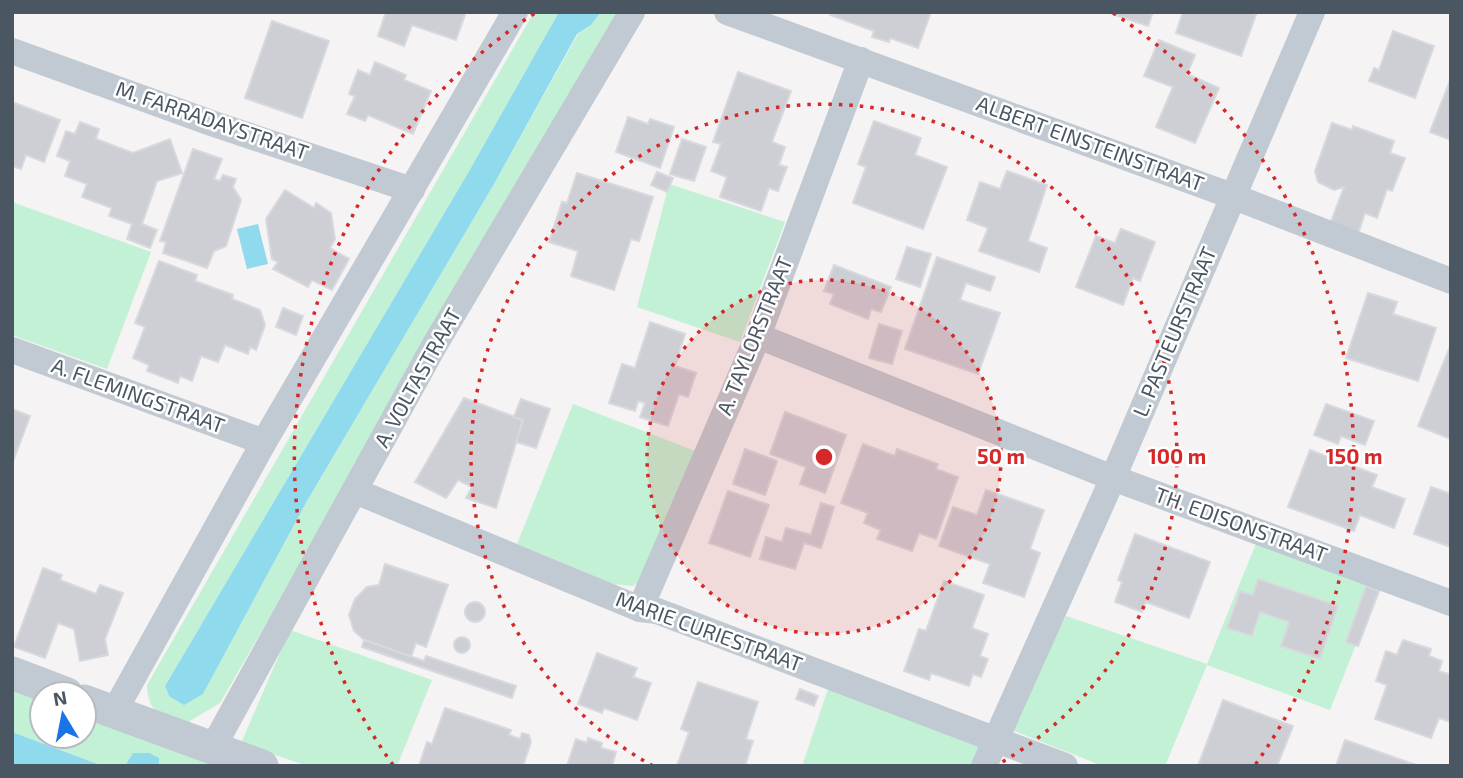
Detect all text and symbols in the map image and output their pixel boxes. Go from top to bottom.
street label: M. FARRADAYSTRAAT [113,75,312,164]
street label: ALBERT EINSTEINSTRAAT [973,90,1208,195]
street label: L. PASTEURSTRAAT [1127,243,1221,420]
street label: A. TAYLORSTRAAT [710,253,797,418]
street label: A. VOLTASTRAAT [368,303,465,451]
street label: A. FLEMINGSTRAAT [49,352,228,438]
text: 50 m [977,443,1025,468]
text: 100 m [1148,443,1206,468]
text: 150 m [1326,443,1382,468]
centre of rings [812,445,836,469]
street label: TH. EDISONSTRAAT [1152,481,1331,566]
street label: MARIE CURIESTRAAT [613,585,806,676]
north arrow [28,680,98,750]
text: N [51,685,69,710]

